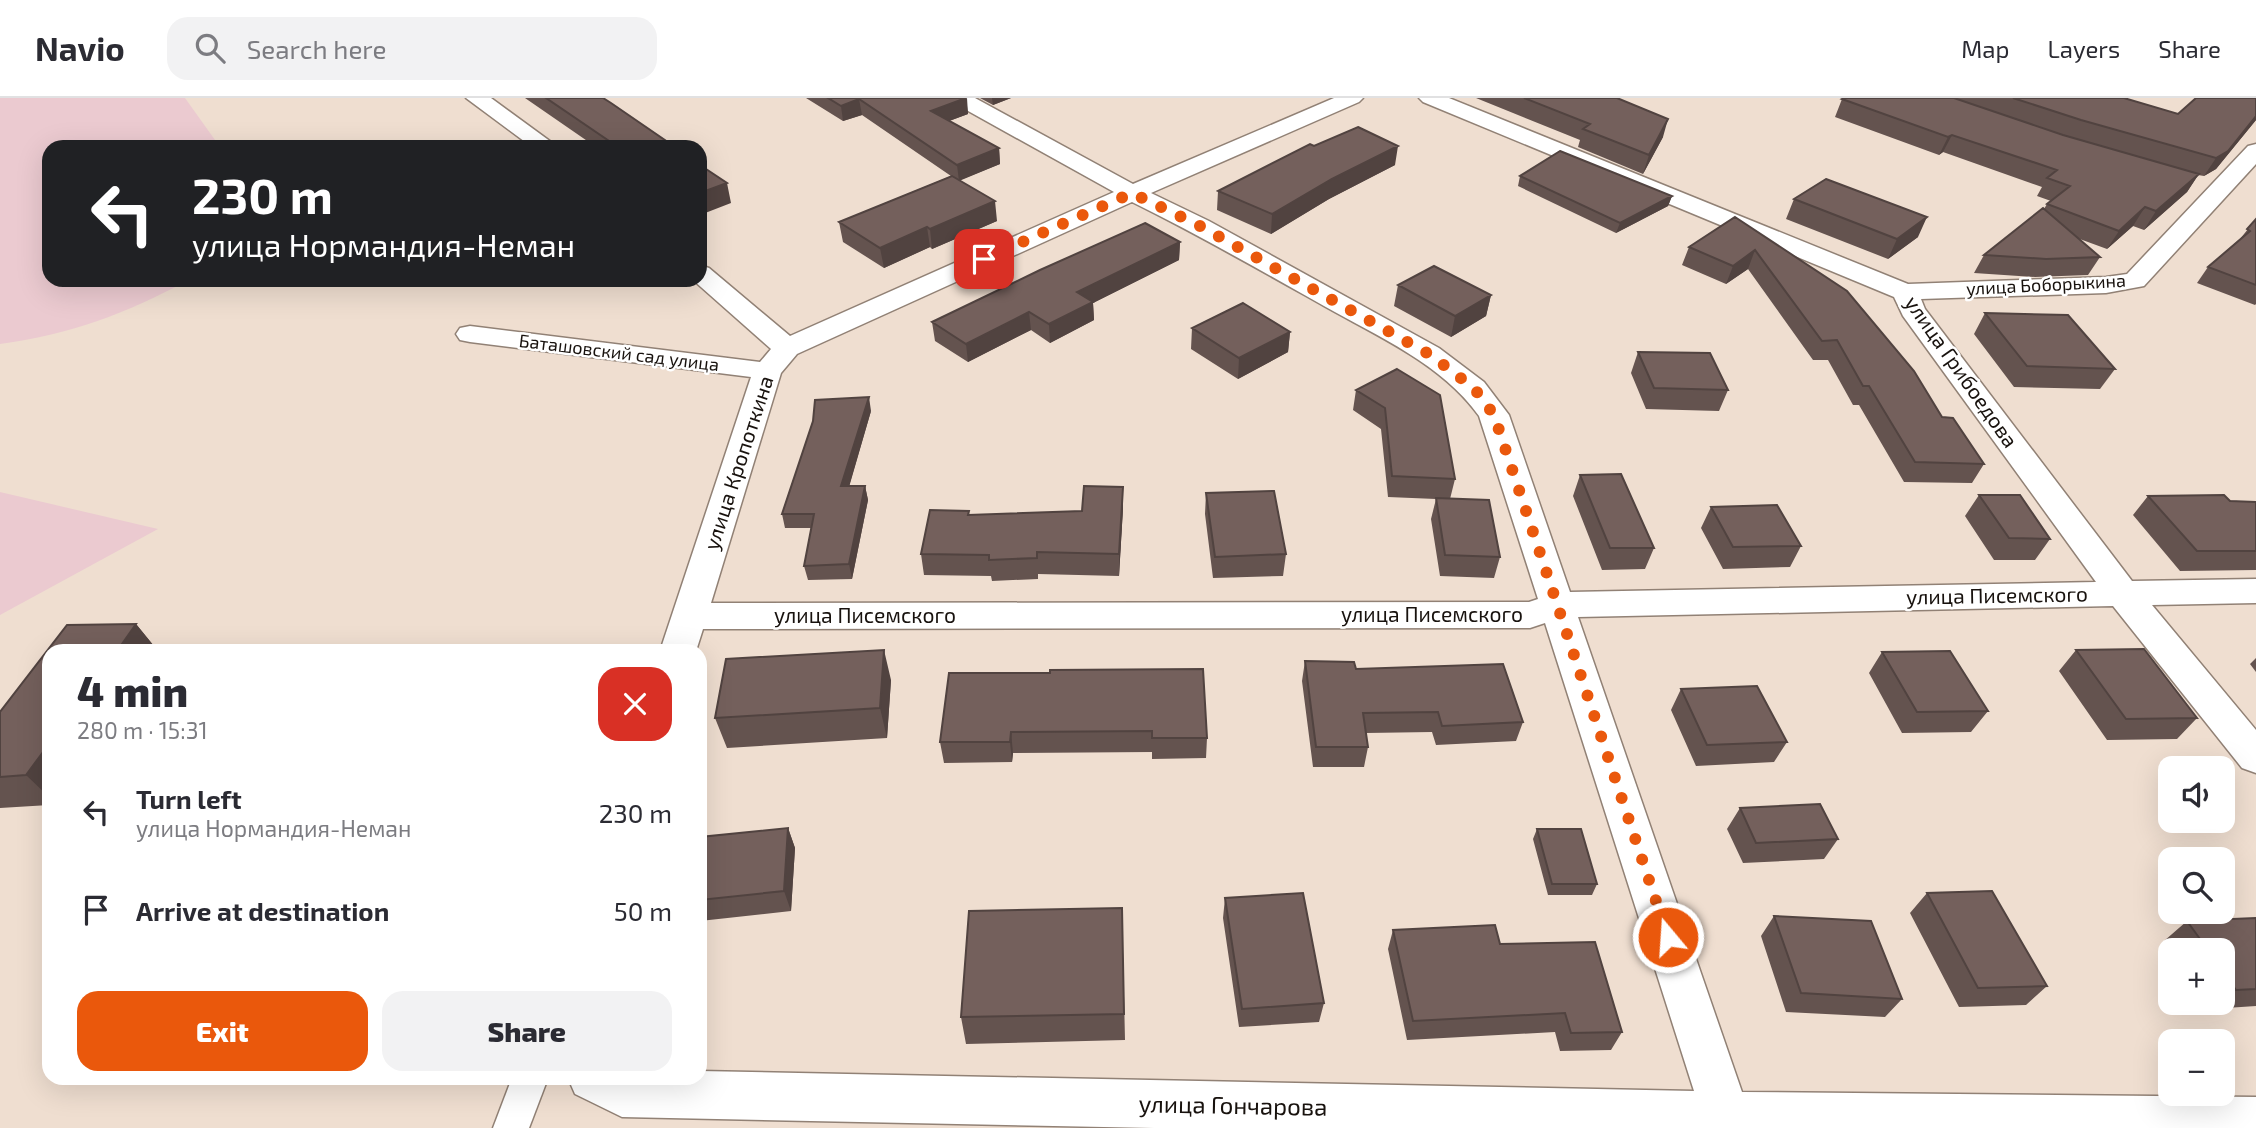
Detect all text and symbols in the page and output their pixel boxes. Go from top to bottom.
search box [167,17,657,80]
text: Navio [35,28,125,68]
icon: search [191,29,229,67]
text: Search here [247,33,386,64]
text: Map [1961,34,2009,63]
text: Layers [2047,34,2120,63]
text: Share [2158,34,2221,63]
text: 230 m [192,165,333,224]
icon: left [77,168,168,259]
text: улица Нормандия-Неман [192,225,575,263]
pin [954,229,1014,289]
icon: arrive [965,240,1003,278]
street label: улица Боборыкина [1965,269,2126,299]
street label: улица Грибоедова [1900,291,2024,452]
street label: Баташовский сад улица [518,329,720,375]
street label: улица Кропоткина [698,372,778,553]
street label: улица Писемского [1906,580,2088,610]
street label: улица Писемского [1341,601,1523,627]
street label: улица Писемского [774,602,956,628]
text: 4 min [77,665,188,715]
button: close [598,667,672,741]
text: 280 m · 15:31 [77,716,208,744]
map controls [2158,756,2235,1106]
button: sound [2158,756,2235,833]
text: Turn left [136,783,242,814]
icon: left [77,793,115,831]
text: 230 m [599,797,672,828]
text: улица Нормандия-Неман [136,814,411,842]
button: search [2158,847,2235,924]
icon: arrive [77,891,115,929]
text: Arrive at destination [136,895,389,926]
text: 50 m [614,895,672,926]
position arrow [1631,900,1705,974]
button: + [2158,938,2235,1015]
button: Exit [77,991,368,1071]
button: Share [382,991,672,1071]
button: − [2158,1029,2235,1106]
street label: улица Гончарова [1138,1088,1328,1122]

